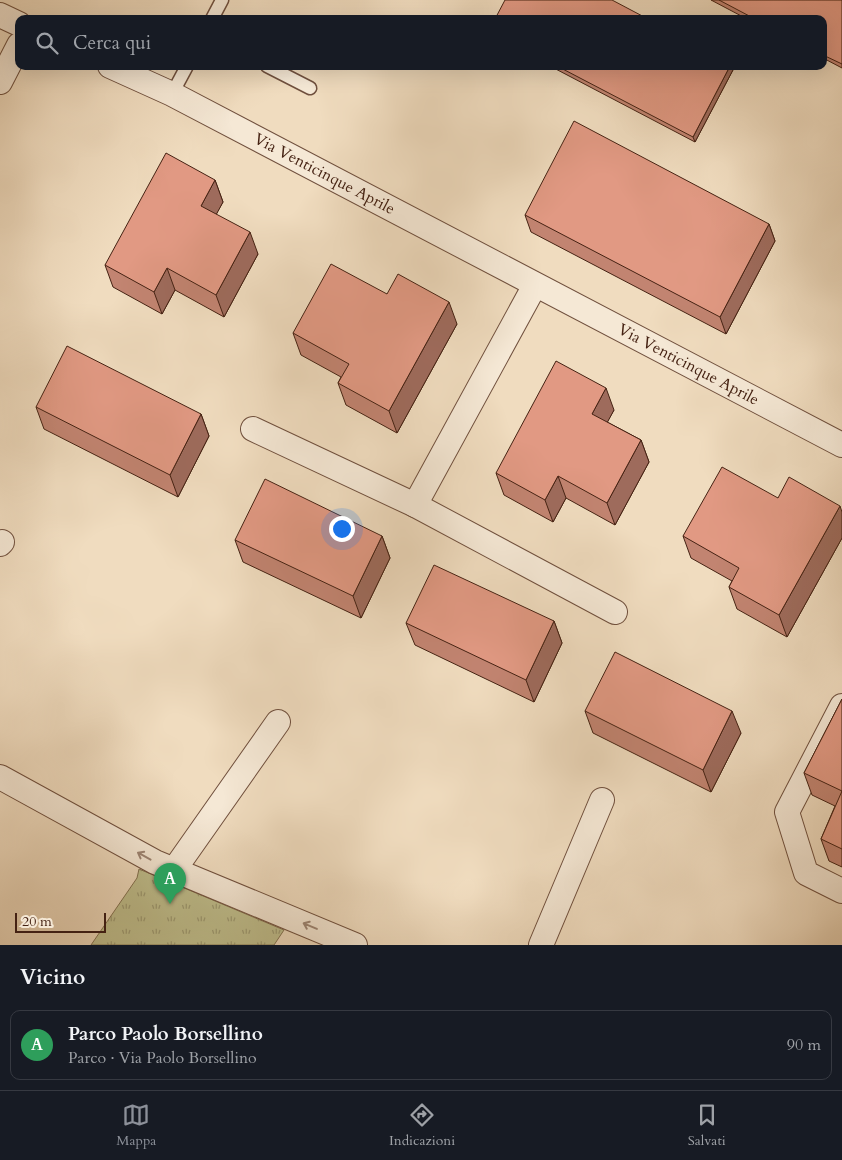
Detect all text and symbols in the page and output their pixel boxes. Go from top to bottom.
search box [15,15,827,70]
icon: search [33,29,61,57]
text: Cerca qui [73,30,151,56]
street label: Via Venticinque Aprile [250,128,399,220]
street label: Via Venticinque Aprile [614,318,763,411]
your location [329,516,355,542]
one-way arrow [137,851,152,861]
pin: A [154,863,186,904]
scale bar [15,910,106,933]
text: 20 m [22,912,52,931]
one-way arrow [303,921,318,931]
text: Vicino [20,963,85,992]
text: Parco Paolo Borsellino [68,1021,263,1047]
text: A [31,1034,43,1056]
text: 90 m [787,1034,821,1056]
text: Parco · Via Paolo Borsellino [68,1047,257,1069]
tab: Mappa [116,1101,156,1150]
tab: Indicazioni [389,1101,455,1150]
tab: Salvati [688,1101,726,1150]

